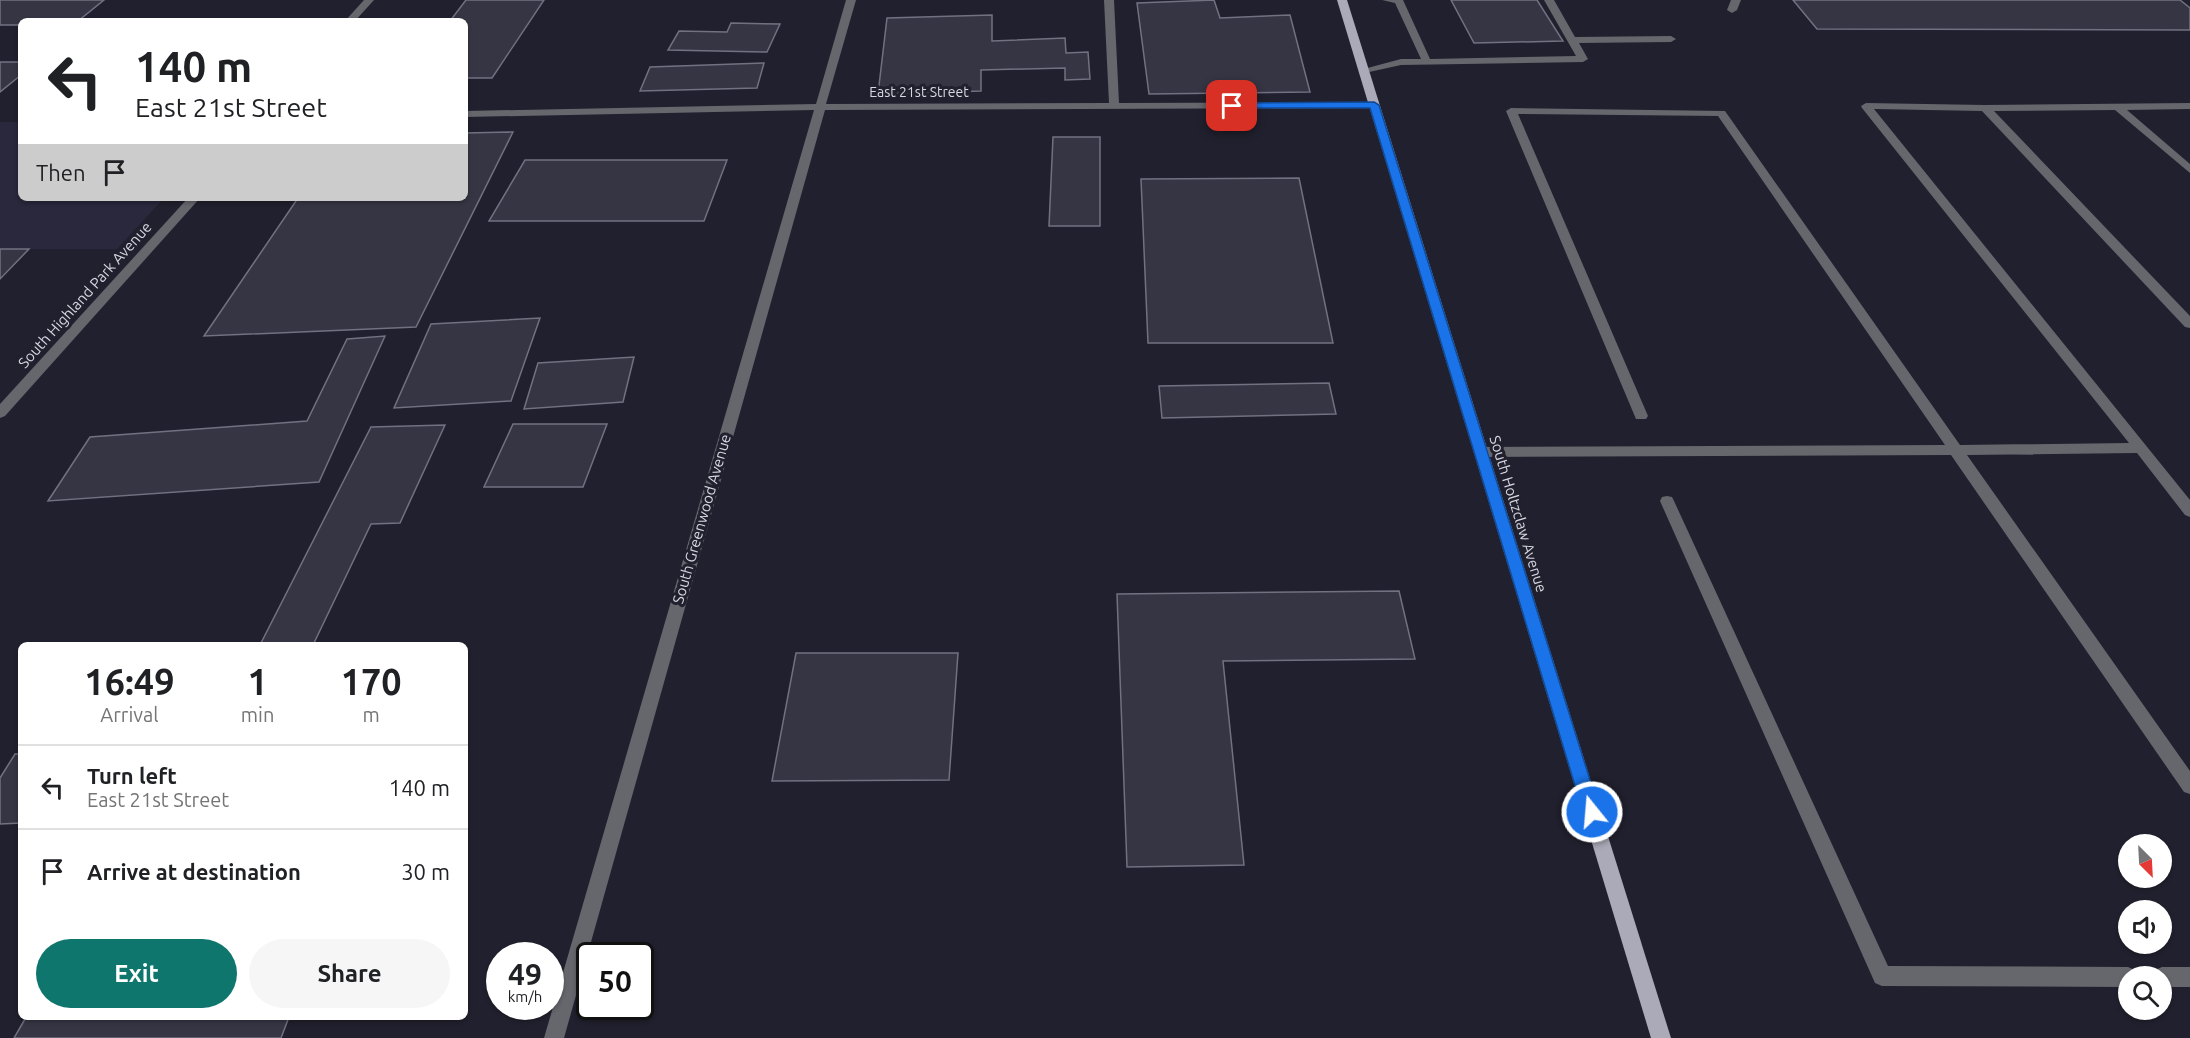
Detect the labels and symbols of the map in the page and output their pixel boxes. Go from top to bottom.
pin [1206,80,1257,131]
street label: East 21st Street [869,84,969,100]
street label: South Highland Park Avenue [15,218,155,371]
street label: South Greenwood Avenue [669,432,734,606]
street label: South Holtzclaw Avenue [1486,433,1550,594]
position arrow [1560,780,1624,844]
north arrow [2118,834,2172,888]
speed limit sign: 50 [576,942,654,1020]

